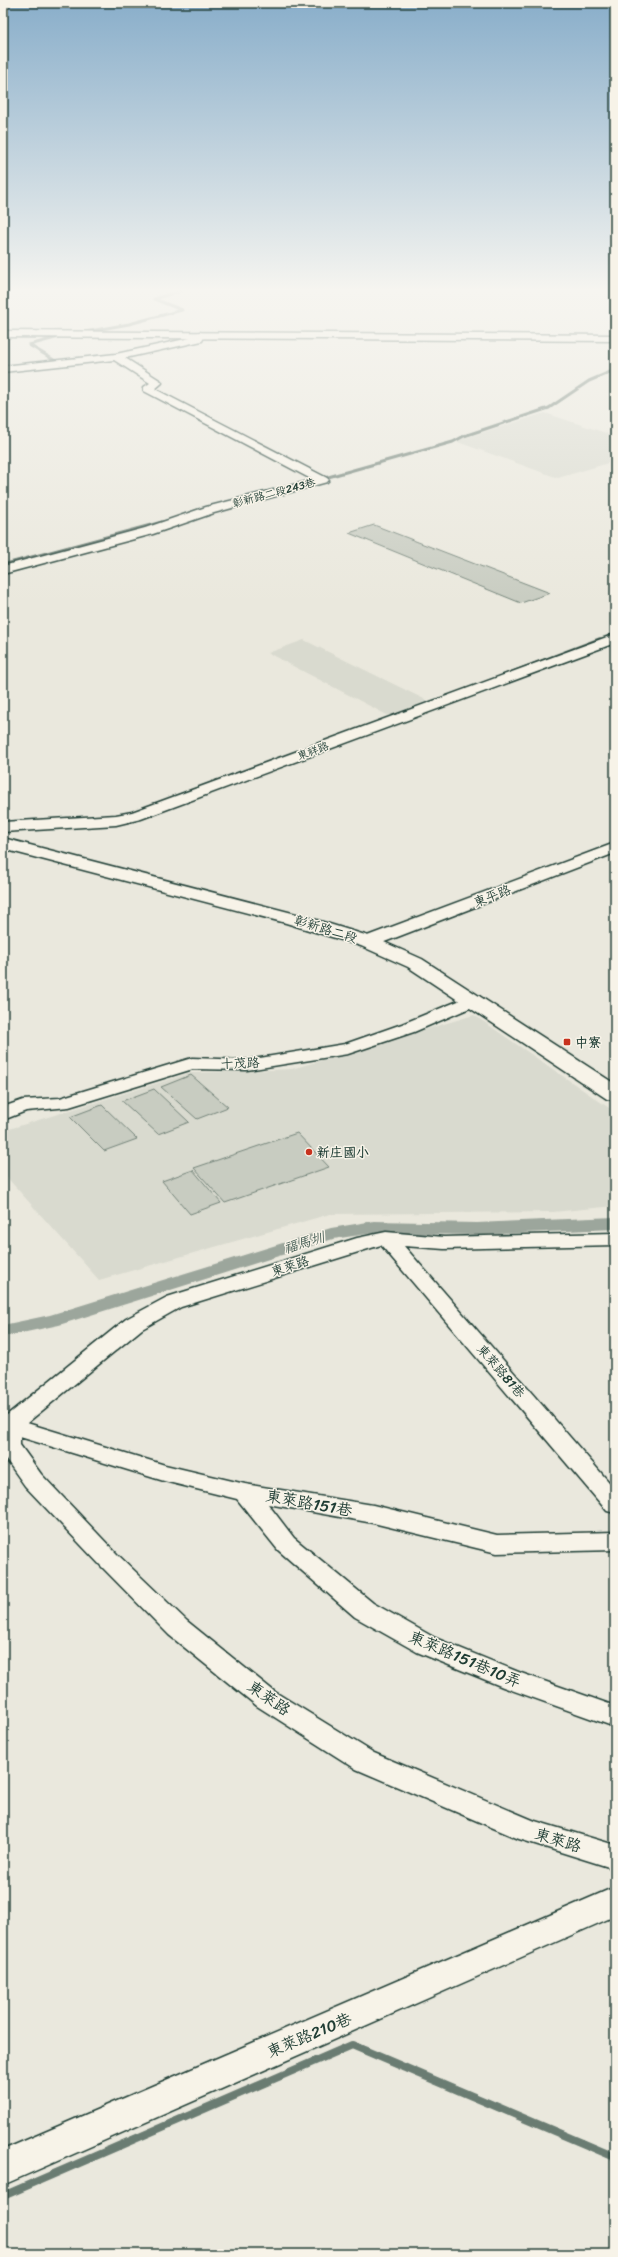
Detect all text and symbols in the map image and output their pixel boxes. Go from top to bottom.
street label: 彰新路二段243巷 [230,473,318,513]
street label: 東祥路 [294,736,332,766]
street label: 東平路 [470,878,514,914]
street label: 彰新路二段 [292,908,360,950]
place label: 中寮 [575,1031,601,1054]
marker: 中寮 [562,1037,572,1047]
street label: 十茂路 [220,1051,260,1075]
place label: 新庄國小 [317,1141,369,1164]
marker: 新庄國小 [304,1147,314,1157]
water label: 福馬圳 [280,1224,330,1261]
street label: 東萊路 [268,1249,312,1283]
street label: 東萊路81巷 [471,1339,531,1403]
street label: 東萊路151巷 [263,1481,355,1525]
street label: 東萊路151巷10弄 [404,1622,526,1696]
street label: 東萊路 [241,1672,297,1724]
street label: 東萊路 [531,1819,585,1861]
street label: 東萊路210巷 [262,2004,356,2066]

